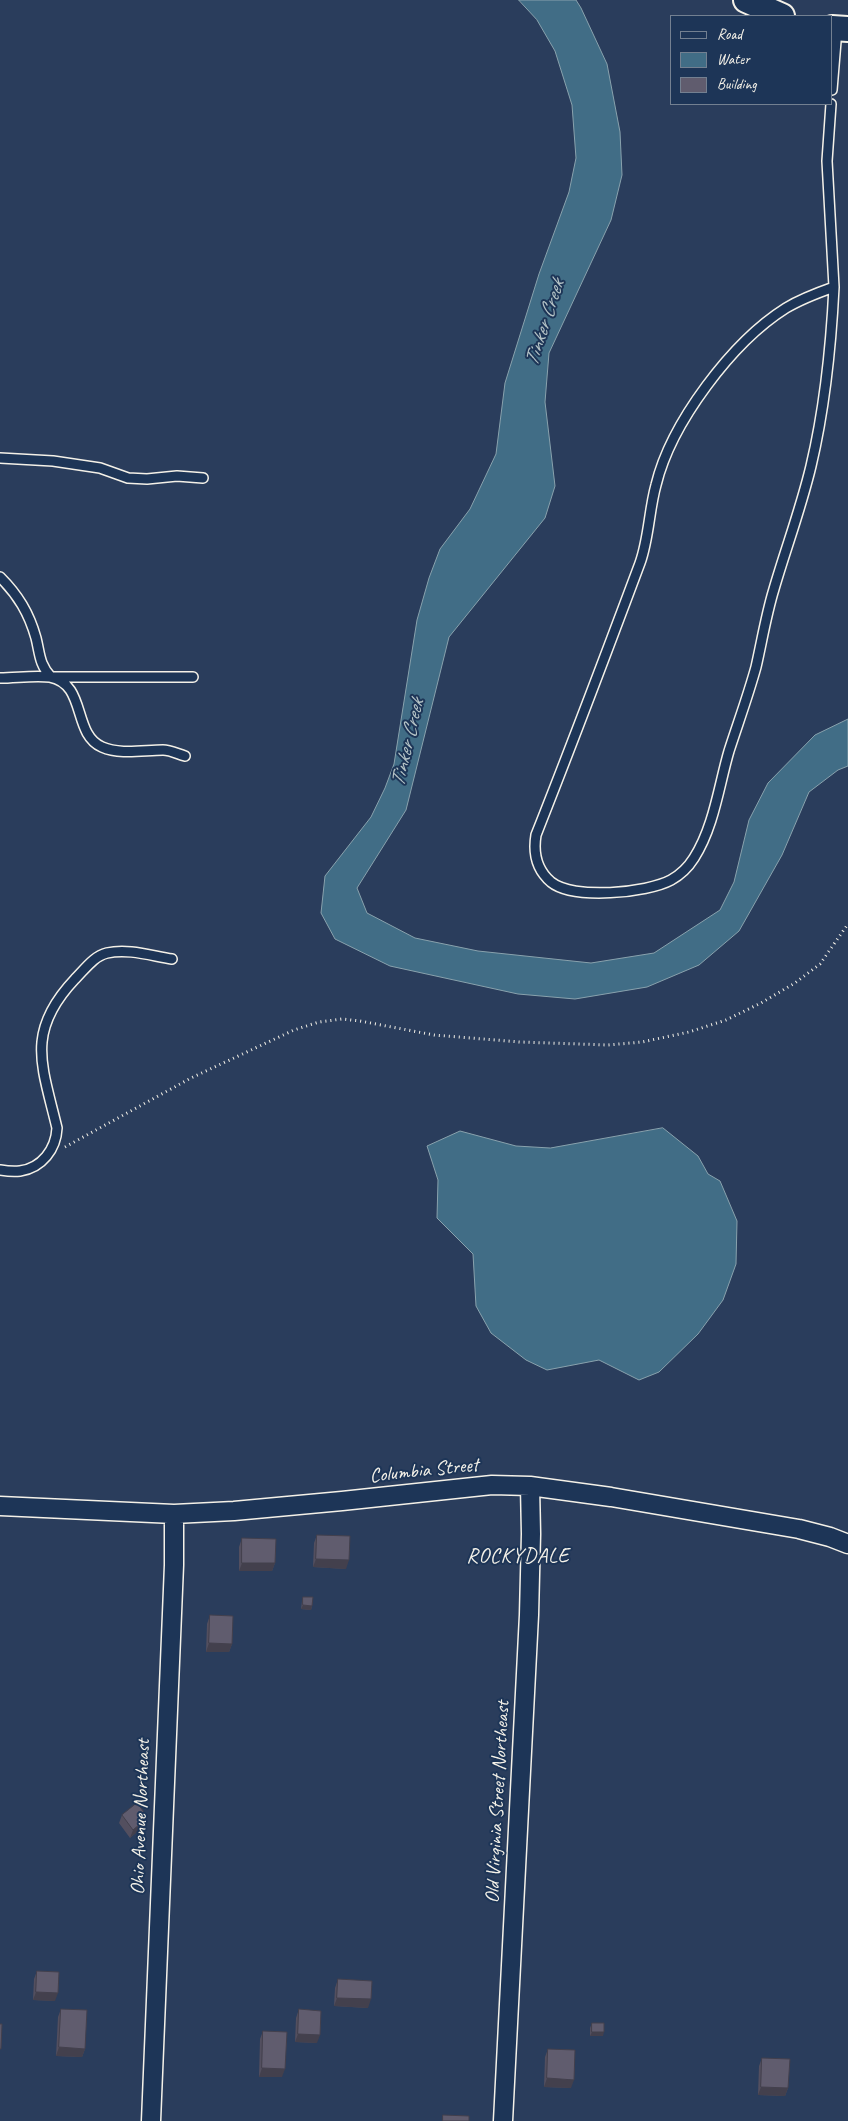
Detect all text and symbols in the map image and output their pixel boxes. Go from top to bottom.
legend [670,15,833,105]
text: Road [717,25,742,44]
text: Water [717,50,750,69]
text: Building [717,75,756,94]
water label: Tinker Creek [519,277,571,369]
water label: Tinker Creek [386,697,430,789]
street label: Columbia Street [368,1453,480,1489]
district label: ROCKYDALE [465,1543,571,1569]
street label: Old Virginia Street Northeast [481,1700,515,1904]
street label: Ohio Avenue Northeast [126,1739,156,1895]

